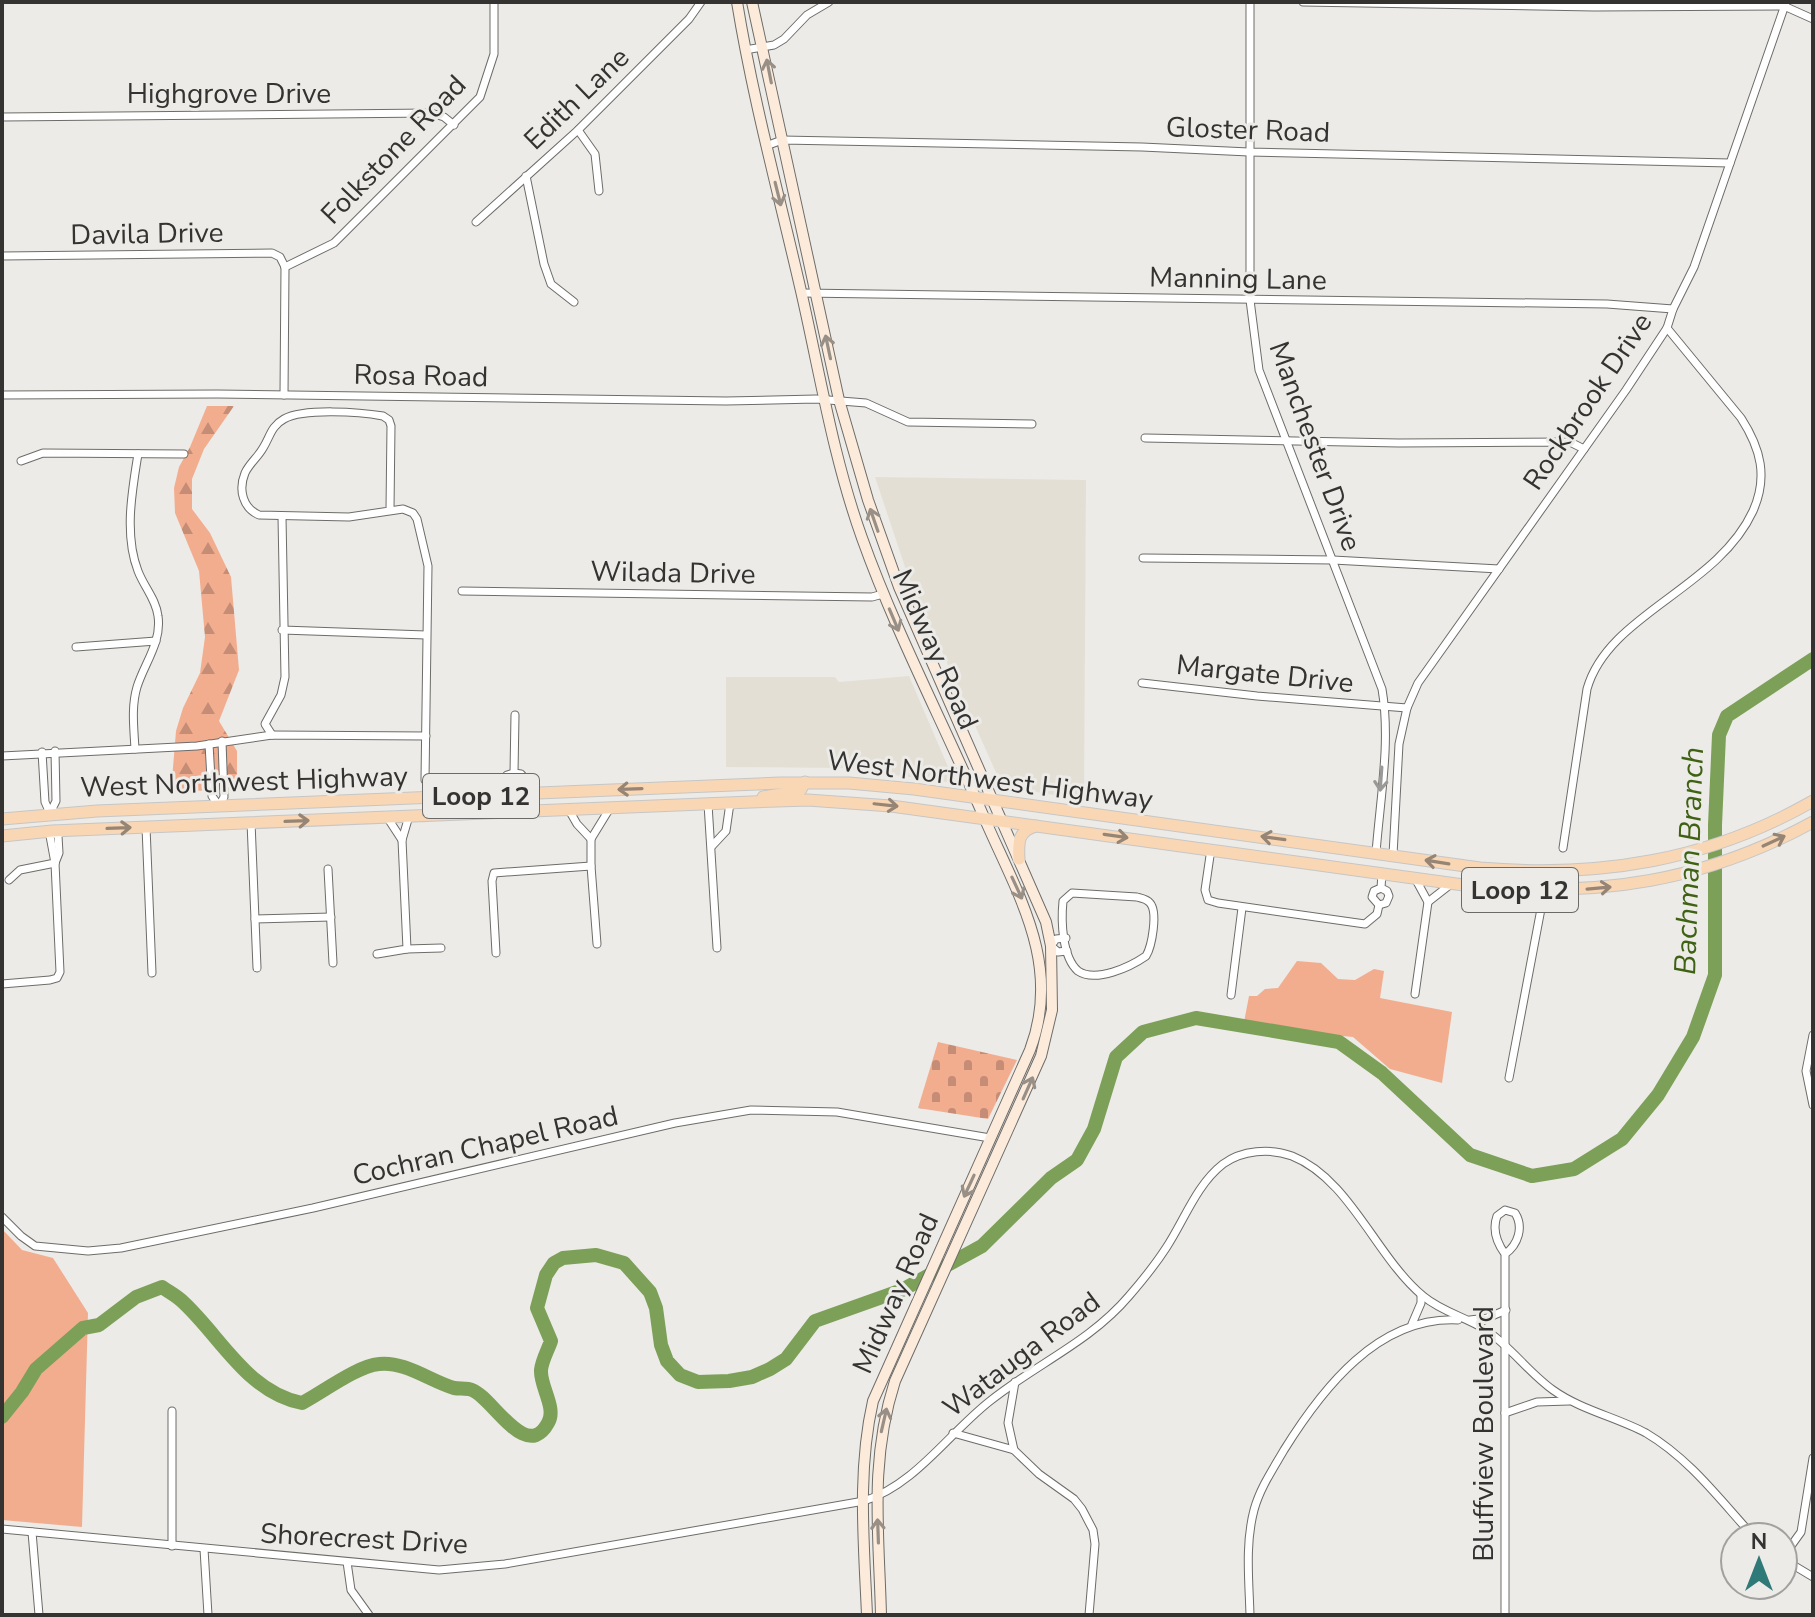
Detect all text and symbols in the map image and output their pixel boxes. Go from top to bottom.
street label: Edith Lane [516,39,638,159]
one-way arrow [760,59,775,84]
street label: Folkstone Road [313,67,475,233]
street label: Highgrove Drive [127,75,331,113]
street label: Gloster Road [1165,108,1331,152]
one-way arrow [771,181,786,207]
street label: Davila Drive [70,214,224,254]
street label: Manning Lane [1149,258,1327,300]
street label: Rockbrook Drive [1515,306,1661,498]
one-way arrow [820,334,835,360]
street label: Manchester Drive [1260,336,1371,556]
street label: Rosa Road [353,356,489,396]
one-way arrow [866,508,881,533]
street label: Wilada Drive [590,553,756,593]
street label: Midway Road [883,563,987,735]
one-way arrow [888,607,903,632]
street label: Margate Drive [1174,646,1355,702]
street label: West Northwest Highway [825,741,1156,819]
water label: Bachman Branch [1665,746,1714,976]
street label: West Northwest Highway [80,757,409,807]
one-way arrow [1373,765,1388,792]
road number: Loop 12 [423,774,539,818]
one-way arrow [617,782,644,797]
one-way arrow [872,798,899,813]
one-way arrow [283,813,310,828]
one-way arrow [105,820,132,835]
one-way arrow [1103,829,1129,844]
one-way arrow [1261,830,1286,845]
one-way arrow [1762,833,1786,848]
one-way arrow [1424,853,1450,868]
road number: Loop 12 [1462,868,1578,912]
one-way arrow [1010,876,1025,900]
one-way arrow [1585,881,1612,896]
one-way arrow [1021,1077,1036,1101]
street label: Cochran Chapel Road [349,1097,622,1195]
one-way arrow [961,1174,976,1198]
street label: Midway Road [844,1207,948,1379]
street label: Watauga Road [935,1283,1108,1427]
street label: Bluffview Boulevard [1465,1306,1503,1562]
one-way arrow [877,1407,892,1433]
street label: Shorecrest Drive [259,1515,469,1563]
one-way arrow [871,1518,886,1545]
north arrow [1719,1521,1799,1601]
text: N [1751,1527,1767,1557]

